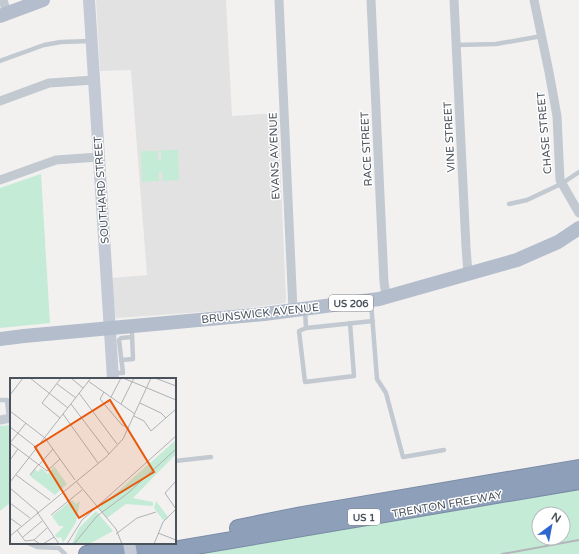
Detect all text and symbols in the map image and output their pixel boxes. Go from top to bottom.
street label: CHASE STREET [534,91,555,175]
street label: VINE STREET [441,101,458,173]
street label: RACE STREET [358,111,375,187]
street label: EVANS AVENUE [266,112,283,200]
street label: SOUTHARD STREET [91,135,112,244]
road number: US 206 [329,295,373,311]
street label: BRUNSWICK AVENUE [201,301,319,326]
inset map [10,378,176,544]
street label: TRENTON FREEWAY [391,488,503,521]
north arrow [531,506,571,546]
road number: US 1 [348,509,380,525]
text: N [549,510,563,526]

